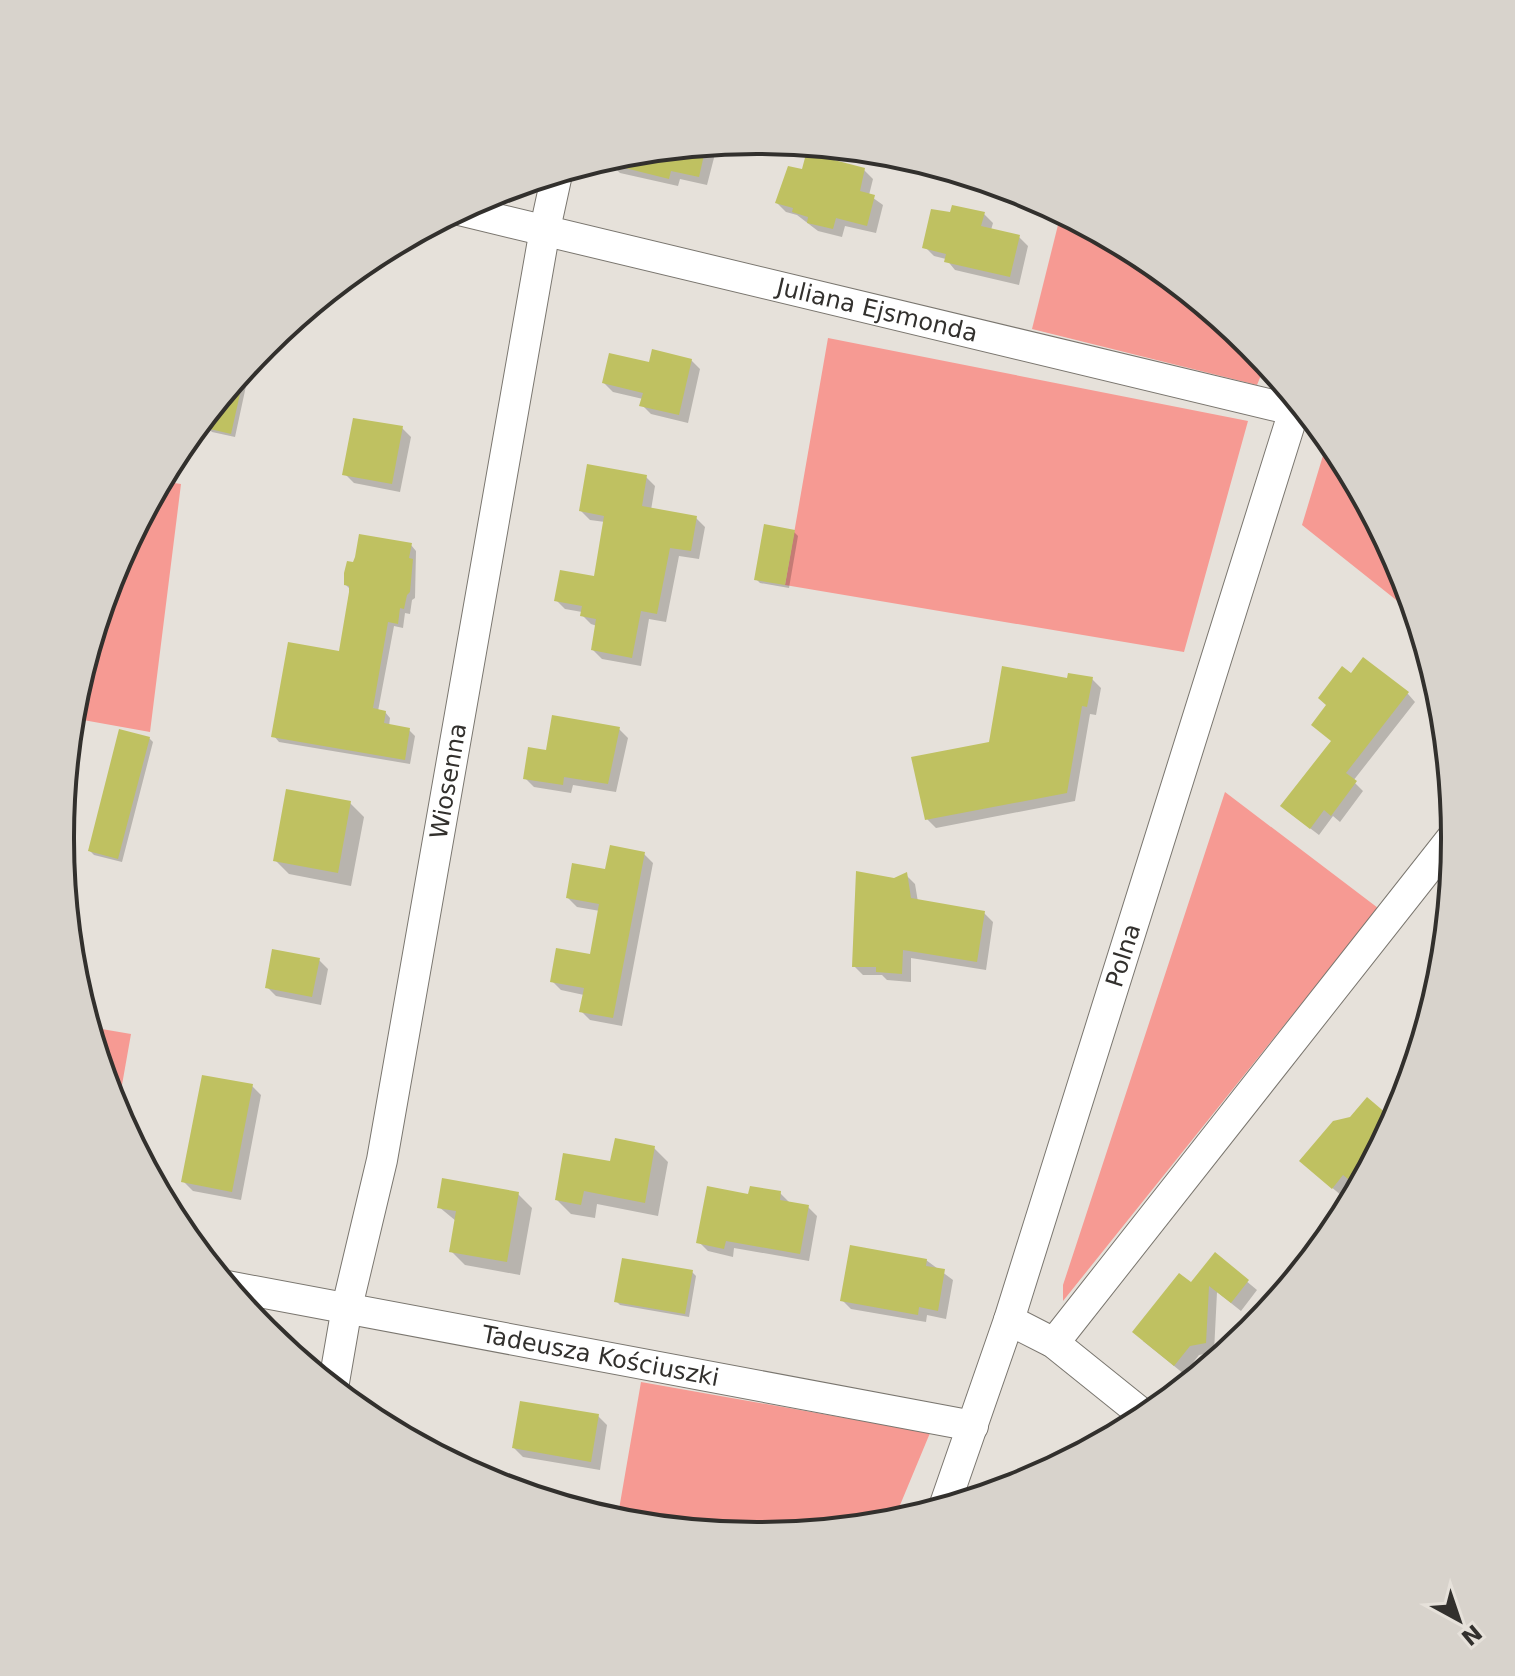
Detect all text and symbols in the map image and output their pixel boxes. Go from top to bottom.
street label: Juliana Ejsmonda [772,272,980,348]
street label: Wiosenna [424,721,472,841]
street label: Polna [1100,920,1146,991]
street label: Tadeusza Kościuszki [479,1320,721,1392]
north arrow [1419,1580,1499,1660]
text: N [1456,1619,1487,1650]

